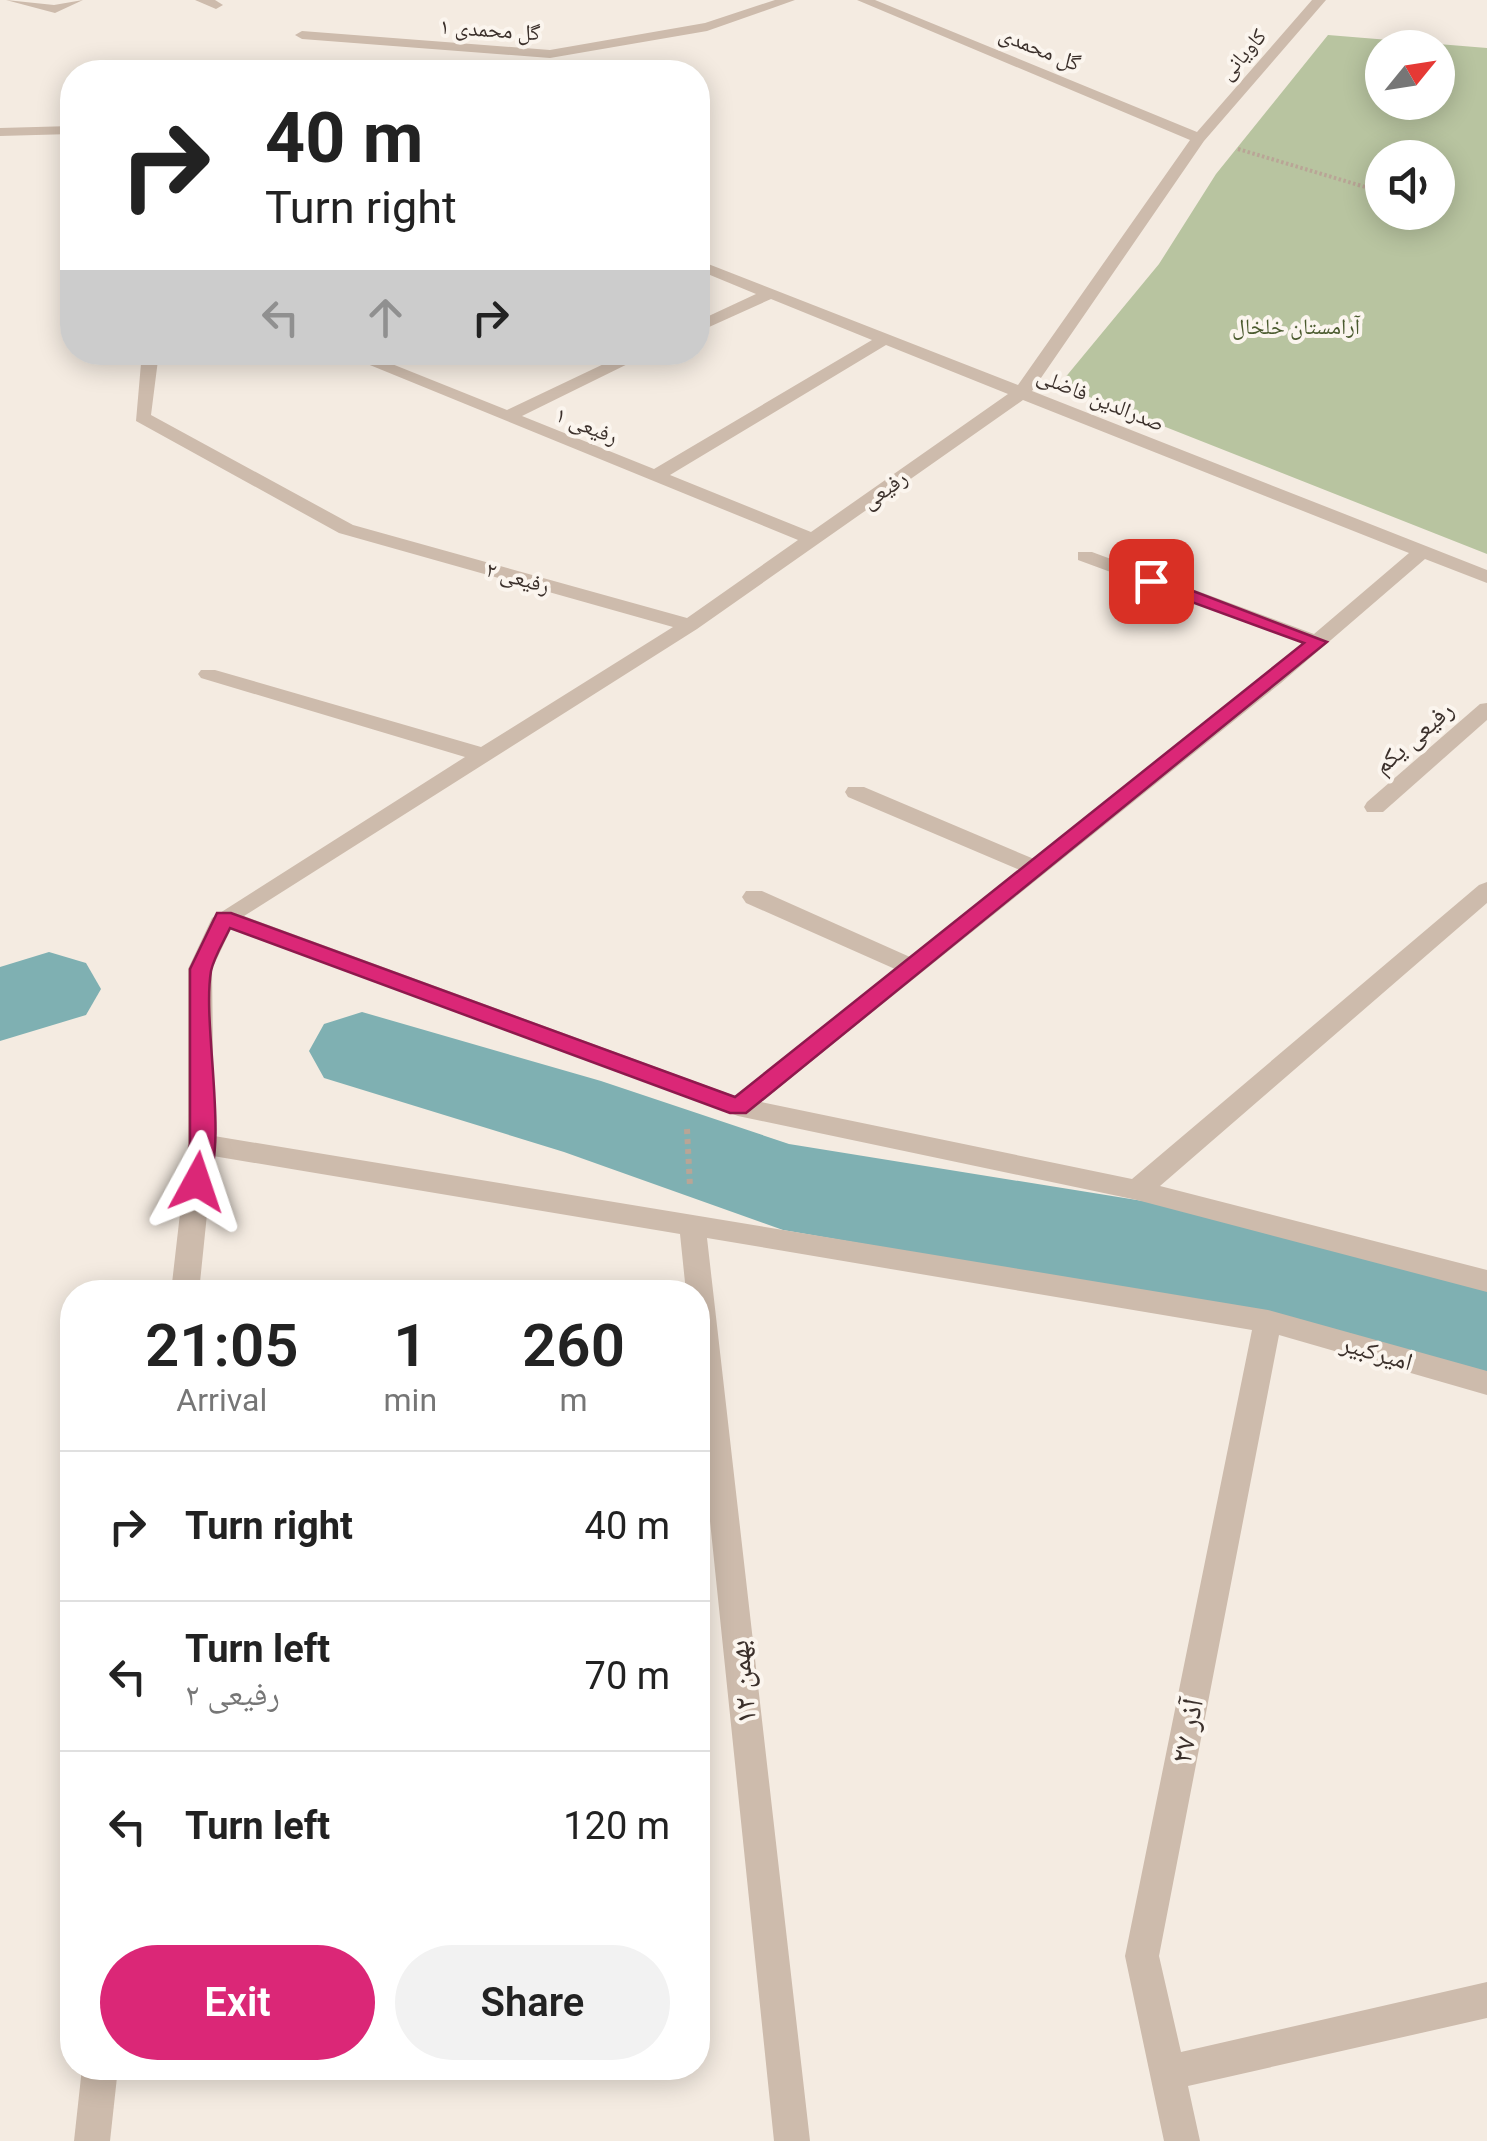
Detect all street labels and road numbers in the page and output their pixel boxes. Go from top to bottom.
street label: گل محمدی ۱ [439,14,541,46]
street label: گل محمدی [995,21,1084,77]
street label: کاویانی [1213,24,1272,86]
street label: صدرالدین فاضلی [1033,363,1168,437]
street label: رفیعی ۱ [552,402,622,450]
street label: رفیعی [857,465,912,515]
street label: رفیعی ۲ [483,556,553,599]
street label: رفیعی یکم [1368,695,1460,781]
street label: امیرکبیر [1337,1328,1416,1377]
street label: ۱۲ بهمن [720,1638,764,1726]
street label: ۲۷ آذر [1163,1694,1210,1766]

